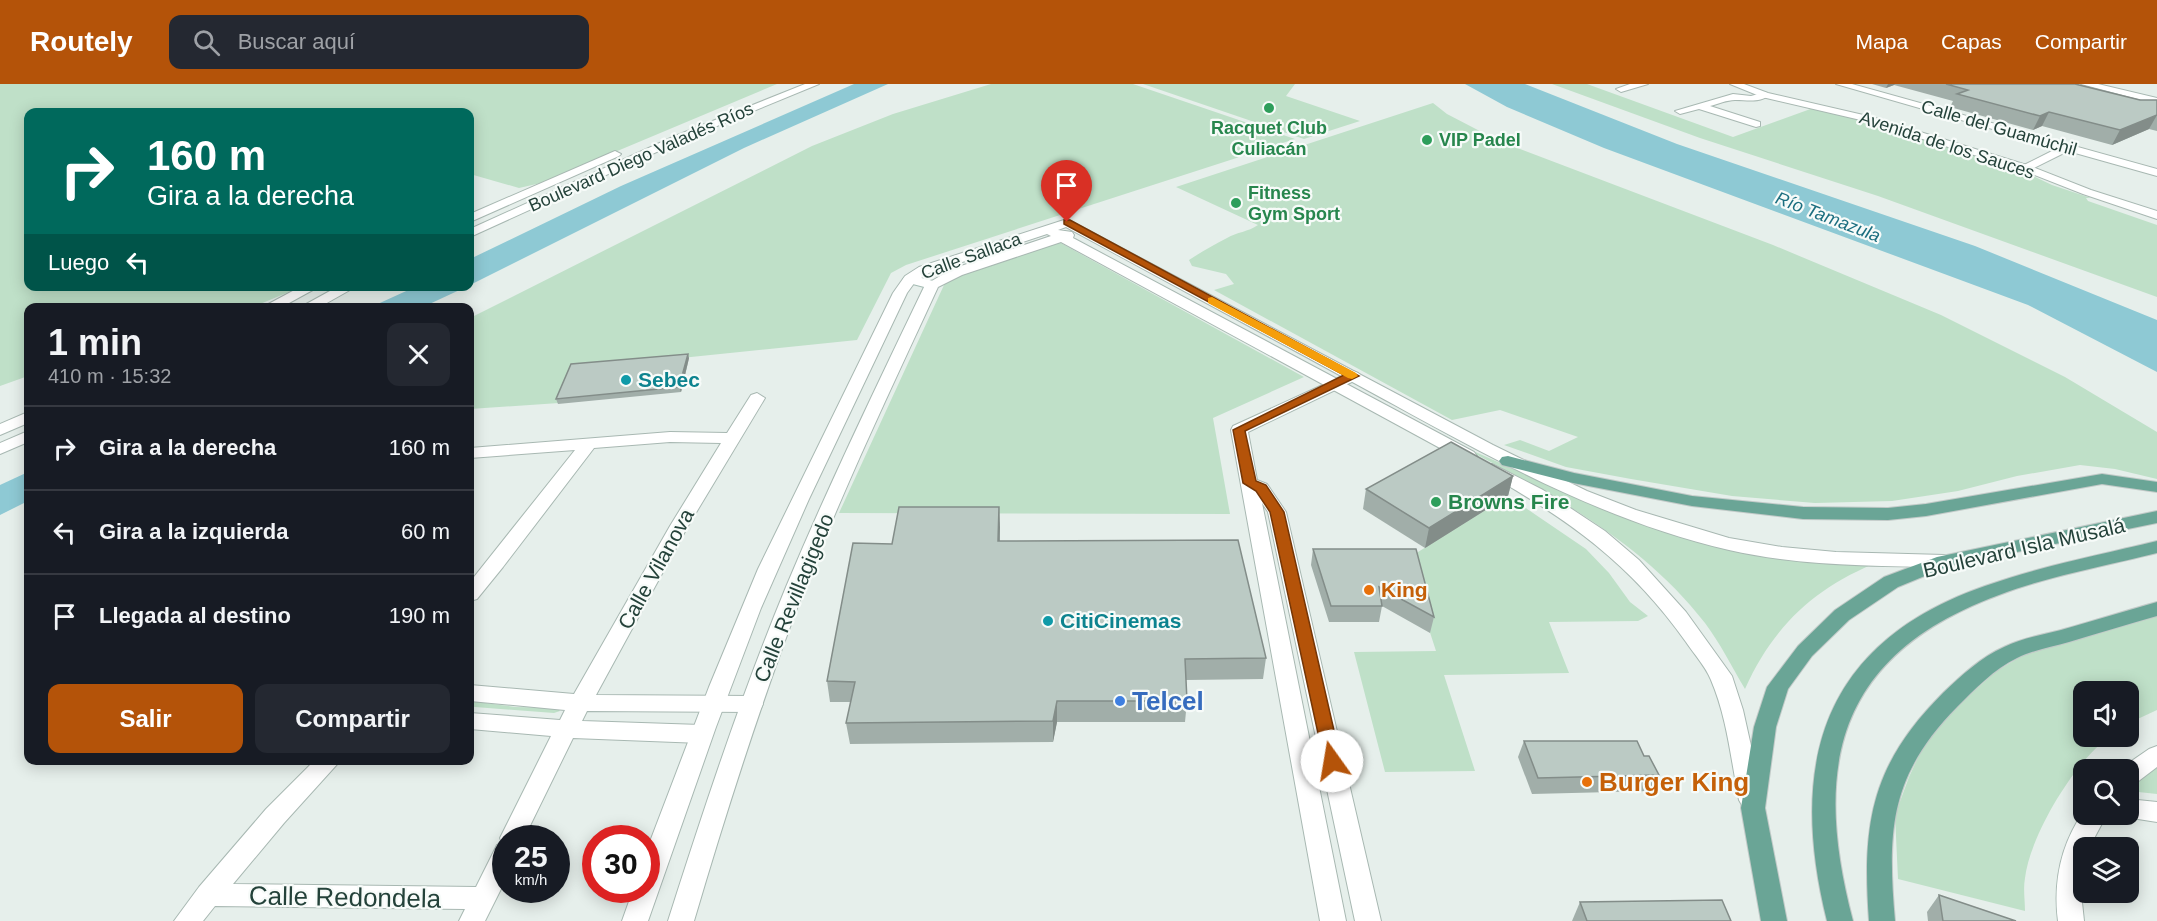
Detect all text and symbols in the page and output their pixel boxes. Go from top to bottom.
search box [169,15,589,69]
text: Routely [30,26,133,57]
icon: search [190,26,223,59]
text: Buscar aquí [238,29,355,54]
text: Mapa [1856,30,1908,53]
text: Capas [1941,30,2002,53]
text: Compartir [2035,30,2127,53]
street label: Calle del Guamúchil [1919,96,2079,160]
street label: Boulevard Diego Valadés Ríos [526,98,756,216]
marker: Racquet Club Culiacán [1262,101,1276,115]
street label: Avenida de los Sauces [1857,107,2037,183]
place label: Racquet Club Culiacán [1211,118,1327,159]
place label: VIP Padel [1439,130,1521,150]
icon: right [48,132,126,210]
text: 160 m [147,132,266,179]
marker: VIP Padel [1420,133,1434,147]
pin [1041,160,1092,222]
icon: arrive [1050,169,1083,202]
text: Gira a la derecha [147,181,354,211]
place label: Fitness Gym Sport [1248,183,1340,224]
water label: Río Tamazula [1773,188,1883,246]
marker: Fitness Gym Sport [1229,196,1243,210]
street label: Calle Sallaca [918,228,1025,283]
icon: left [121,246,154,279]
text: Luego [48,250,109,275]
text: 1 min [48,322,142,363]
button: close [387,323,450,386]
text: 410 m · 15:32 [48,365,171,387]
place label: Sebec [638,368,700,391]
marker: Sebec [619,373,633,387]
icon: right [48,432,81,465]
text: Gira a la derecha [99,435,276,460]
text: 160 m [389,435,450,460]
place label: Browns Fire [1448,490,1569,513]
marker: Browns Fire [1429,495,1443,509]
street label: Calle Vilanova [613,504,698,633]
street label: Calle Revillagigedo [749,510,838,685]
street label: Boulevard Isla Musalá [1921,513,2127,582]
icon: left [48,516,81,549]
text: Gira a la izquierda [99,519,289,544]
text: 60 m [401,519,450,544]
place label: King [1381,578,1428,601]
marker: King [1362,583,1376,597]
icon: arrive [48,600,81,633]
text: Llegada al destino [99,603,291,628]
text: 190 m [389,603,450,628]
place label: CitiCinemas [1060,609,1181,632]
marker: CitiCinemas [1041,614,1055,628]
map controls [2073,681,2139,903]
button: sound [2073,681,2139,747]
button: Salir [48,684,243,753]
button: Compartir [255,684,450,753]
place label: Telcel [1132,686,1204,716]
marker: Telcel [1113,694,1127,708]
position arrow [1300,729,1364,793]
button: search [2073,759,2139,825]
place label: Burger King [1599,767,1749,797]
marker: Burger King [1580,775,1594,789]
speed limit sign: 30 [582,825,660,903]
button: layers [2073,837,2139,903]
text: 25 [514,840,548,873]
text: km/h [515,871,547,888]
street label: Calle Redondela [249,880,442,914]

